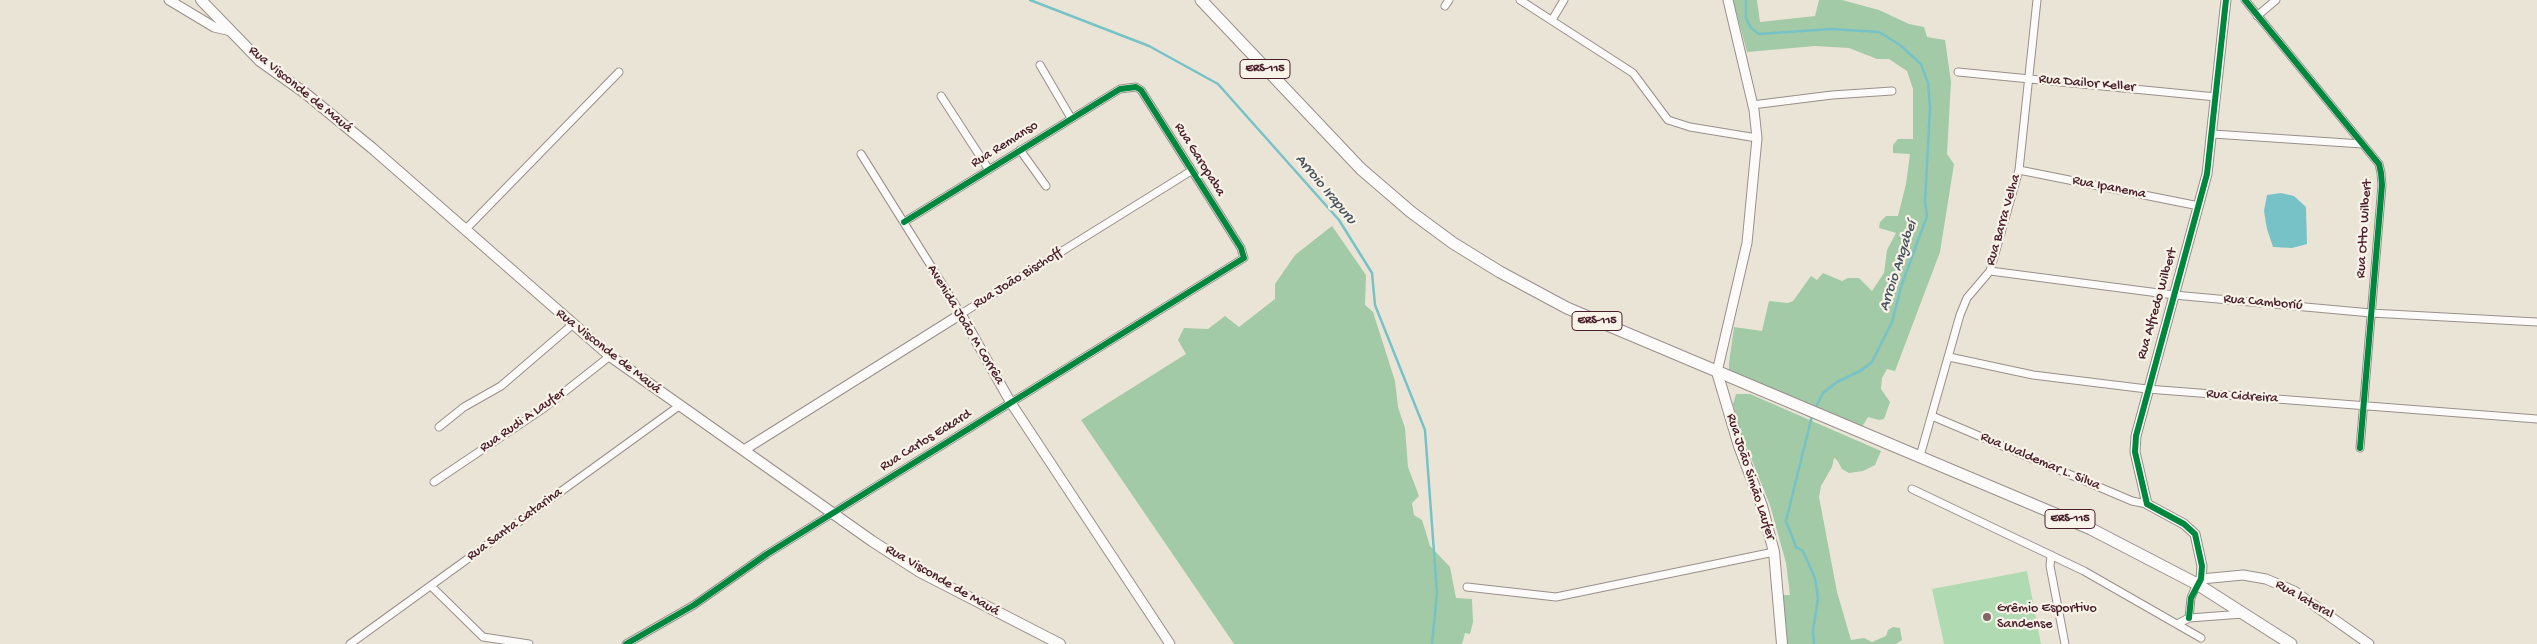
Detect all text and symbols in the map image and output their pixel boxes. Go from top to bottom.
street label: Rua Visconde de Mauá [245,43,355,137]
road number: ERS-115 [1240,60,1290,78]
street label: Rua Dailor Keller [2038,71,2136,97]
street label: Rua Remanso [968,118,1042,172]
street label: Rua Garopaba [1170,120,1228,200]
water label: Arroio Irapuru [1291,151,1359,229]
street label: Rua Barra Velha [1983,172,2025,268]
street label: Rua Ipanema [2071,173,2147,203]
street label: Rua Otto Wilbert [2353,179,2377,279]
water label: Arroio Angabeí [1876,219,1922,313]
street label: Rua João Bischoff [971,245,1065,313]
street label: Rua Alfredo Wilbert [2134,246,2182,362]
street label: Avenida João M Corrêa [923,262,1007,388]
street label: Rua Camboriú [2223,291,2303,315]
street label: Rua Visconde de Mauá [552,306,664,398]
road number: ERS-115 [1572,312,1622,331]
street label: Rua Rudi A Laufer [477,385,569,457]
street label: Rua Cidreira [2206,386,2278,408]
street label: Rua Carlos Eckard [877,406,975,476]
street label: Rua João Simão Laufer [1722,412,1778,542]
street label: Rua Waldemar L. Silva [1978,429,2102,495]
street label: Rua Santa Catarina [464,485,566,565]
road number: ERS-115 [2045,509,2095,528]
street label: Rua Visconde de Mauá [882,541,1002,621]
street label: Rua lateral [2272,577,2336,623]
place label: Grêmio Esportivo Sandense [1997,601,2097,634]
marker: Grêmio Esportivo Sandense [1981,611,1993,623]

